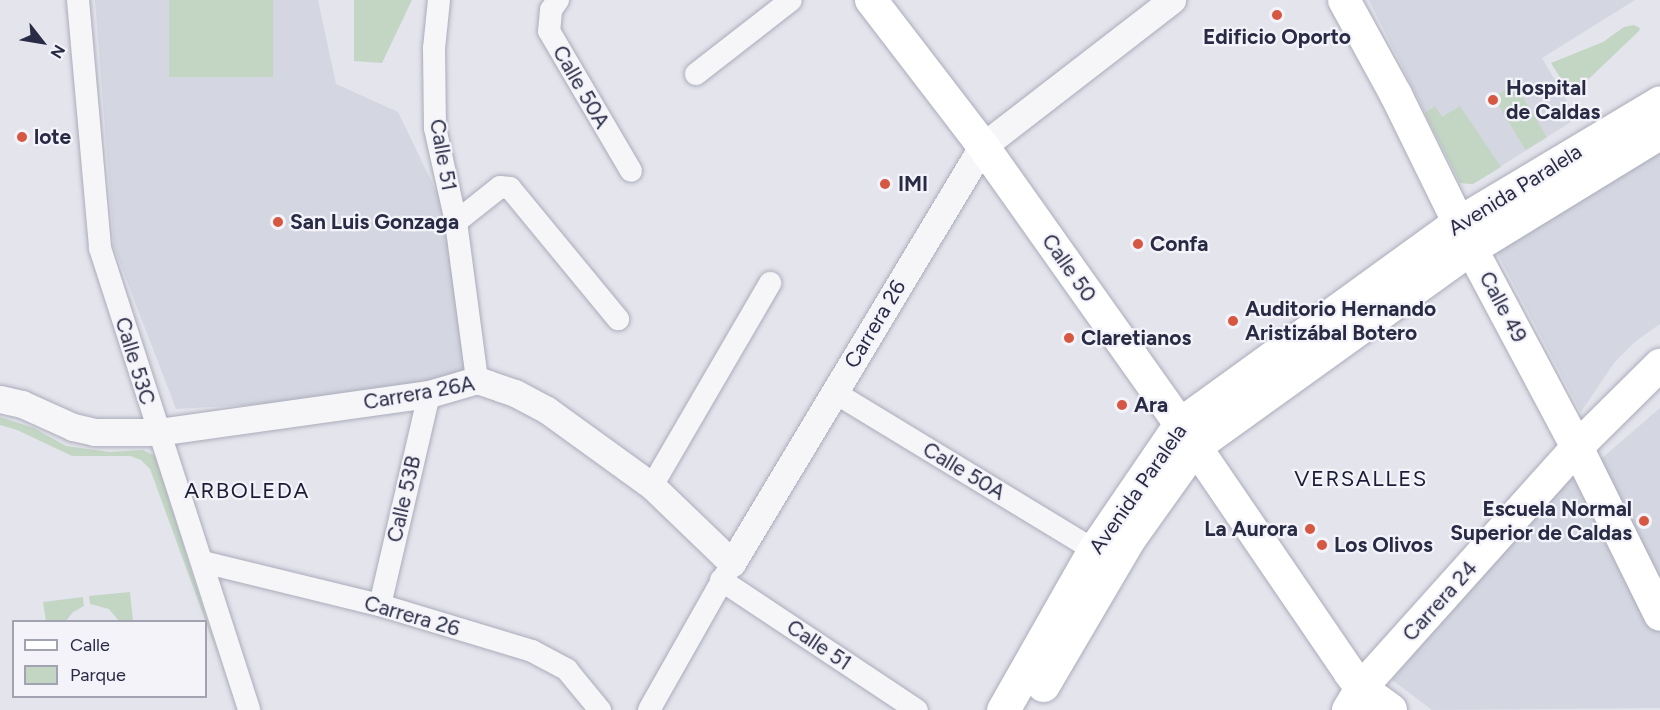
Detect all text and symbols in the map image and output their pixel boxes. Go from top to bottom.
marker: Edificio Oporto [1270,8,1284,22]
north arrow [12,12,72,72]
place label: Edificio Oporto [1203,24,1351,50]
text: N [47,41,69,62]
street label: Calle 50A [547,41,615,133]
place label: Hospital de Caldas [1506,75,1600,125]
marker: Hospital de Caldas [1484,91,1502,109]
street label: Calle 51 [424,117,462,193]
place label: lote [34,124,71,150]
marker: lote [15,130,29,144]
street label: Avenida Paralela [1444,139,1586,241]
place label: IMI [898,171,928,197]
marker: IMI [876,175,894,193]
place label: San Luis Gonzaga [290,209,459,235]
marker: San Luis Gonzaga [271,215,285,229]
street label: Calle 50 [1037,229,1101,307]
place label: Confa [1150,231,1209,257]
marker: Confa [1131,237,1145,251]
street label: Calle 49 [1474,267,1532,347]
street label: Carrera 26 [839,275,911,373]
place label: Auditorio Hernando Aristizábal Botero [1245,296,1436,346]
street label: Calle 53C [110,314,160,408]
marker: Auditorio Hernando Aristizábal Botero [1226,314,1240,328]
place label: Claretianos [1081,325,1191,351]
marker: Claretianos [1062,331,1076,345]
street label: Carrera 26A [361,371,477,415]
place label: Ara [1134,392,1168,418]
marker: Ara [1115,398,1129,412]
street label: Avenida Paralela [1084,419,1192,559]
street label: Calle 50A [918,437,1010,505]
street label: Calle 53B [382,453,426,545]
district label: VERSALLES [1294,466,1428,492]
district label: ARBOLEDA [184,478,310,504]
place label: Escuela Normal Superior de Caldas [1450,496,1632,546]
marker: Escuela Normal Superior de Caldas [1637,514,1651,528]
place label: La Aurora [1204,516,1298,542]
marker: La Aurora [1303,522,1317,536]
place label: Los Olivos [1334,532,1433,558]
marker: Los Olivos [1315,538,1329,552]
street label: Carrera 24 [1397,556,1483,646]
street label: Carrera 26 [361,590,463,642]
street label: Calle 51 [782,614,856,676]
legend [12,620,207,698]
text: Calle [70,634,110,656]
text: Parque [70,664,126,686]

